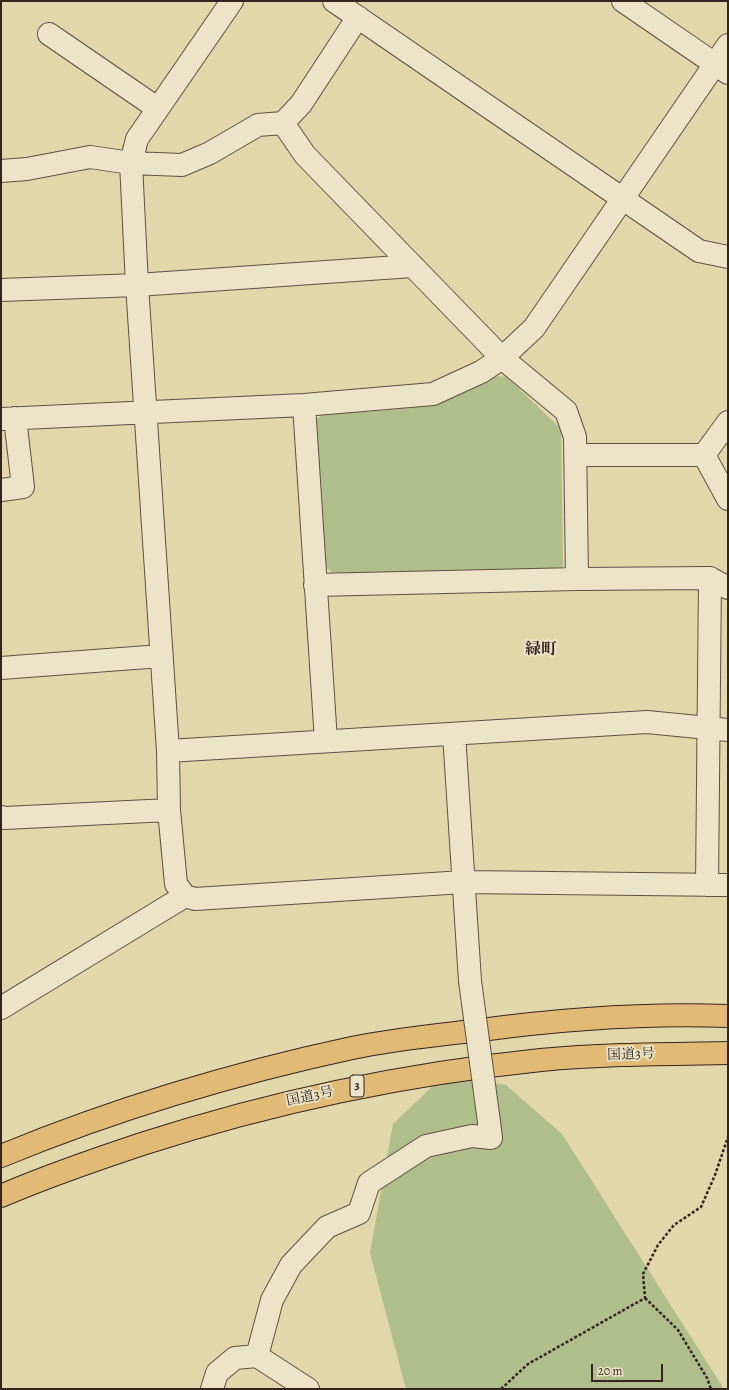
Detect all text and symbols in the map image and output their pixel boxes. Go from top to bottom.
district label: 緑町 [525,640,557,660]
street label: 国道3号 [607,1046,655,1064]
road number: 3 [350,1075,364,1097]
street label: 国道3号 [285,1084,335,1110]
scale bar [593,1356,665,1382]
text: 20 m [598,1363,622,1379]

